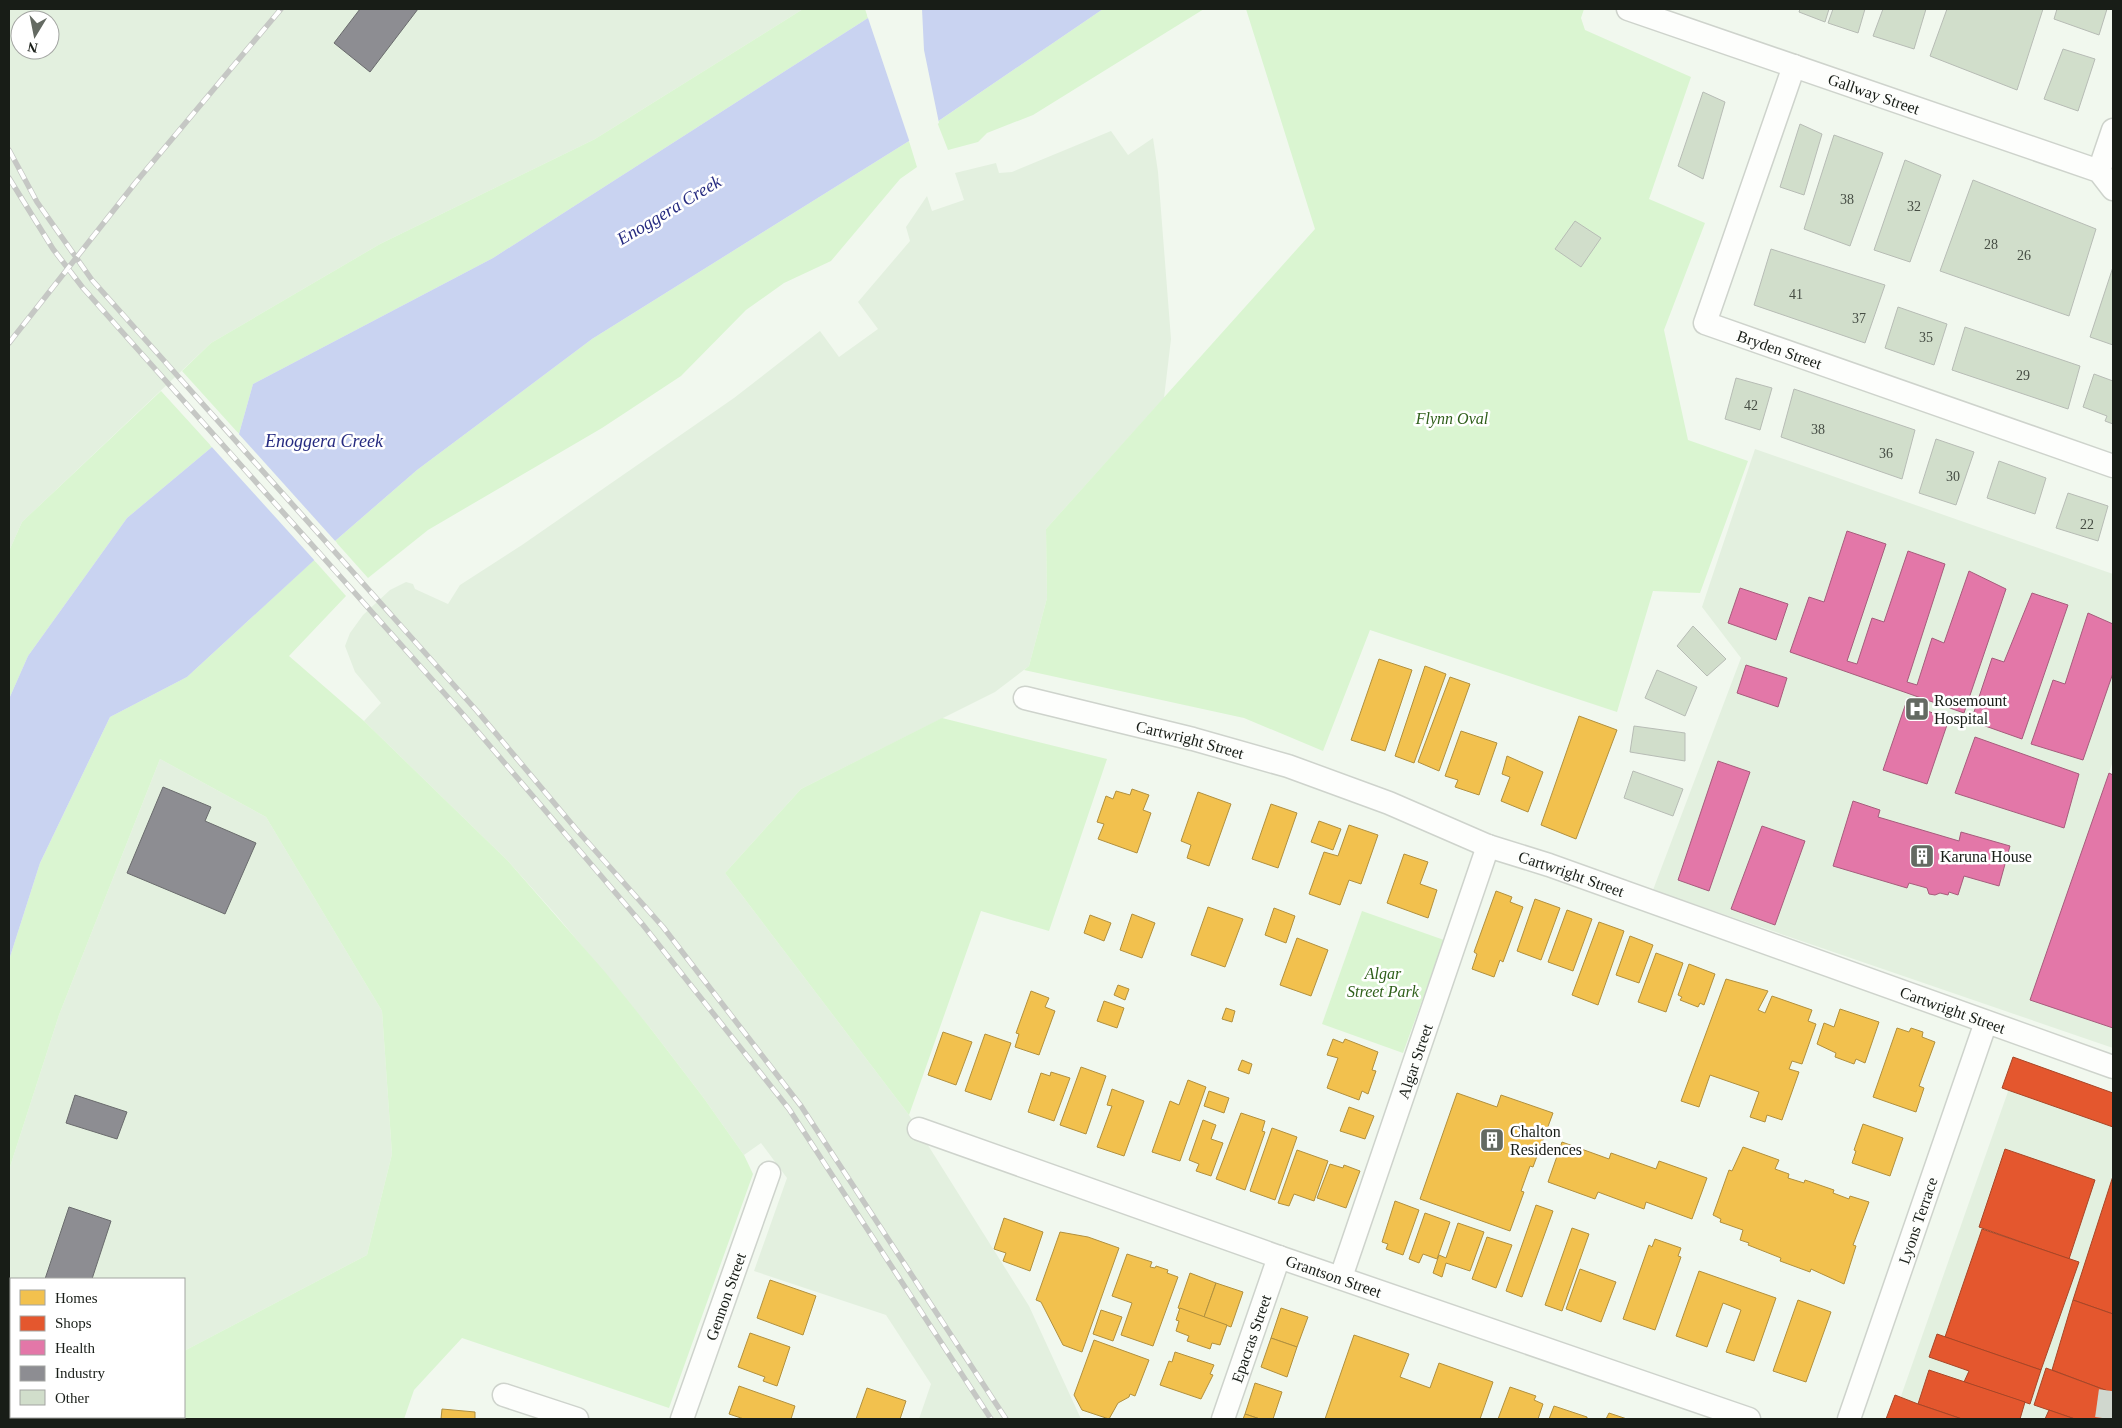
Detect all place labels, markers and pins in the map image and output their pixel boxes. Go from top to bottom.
place label: Rosemount Hospital [1934,692,2007,728]
hospital icon: Rosemount Hospital [1904,696,1930,722]
building icon: Karuna House [1909,843,1935,869]
place label: Karuna House [1940,848,2032,865]
place label: Chalton Residences [1510,1123,1582,1158]
building icon: Chalton Residences [1479,1127,1505,1153]

